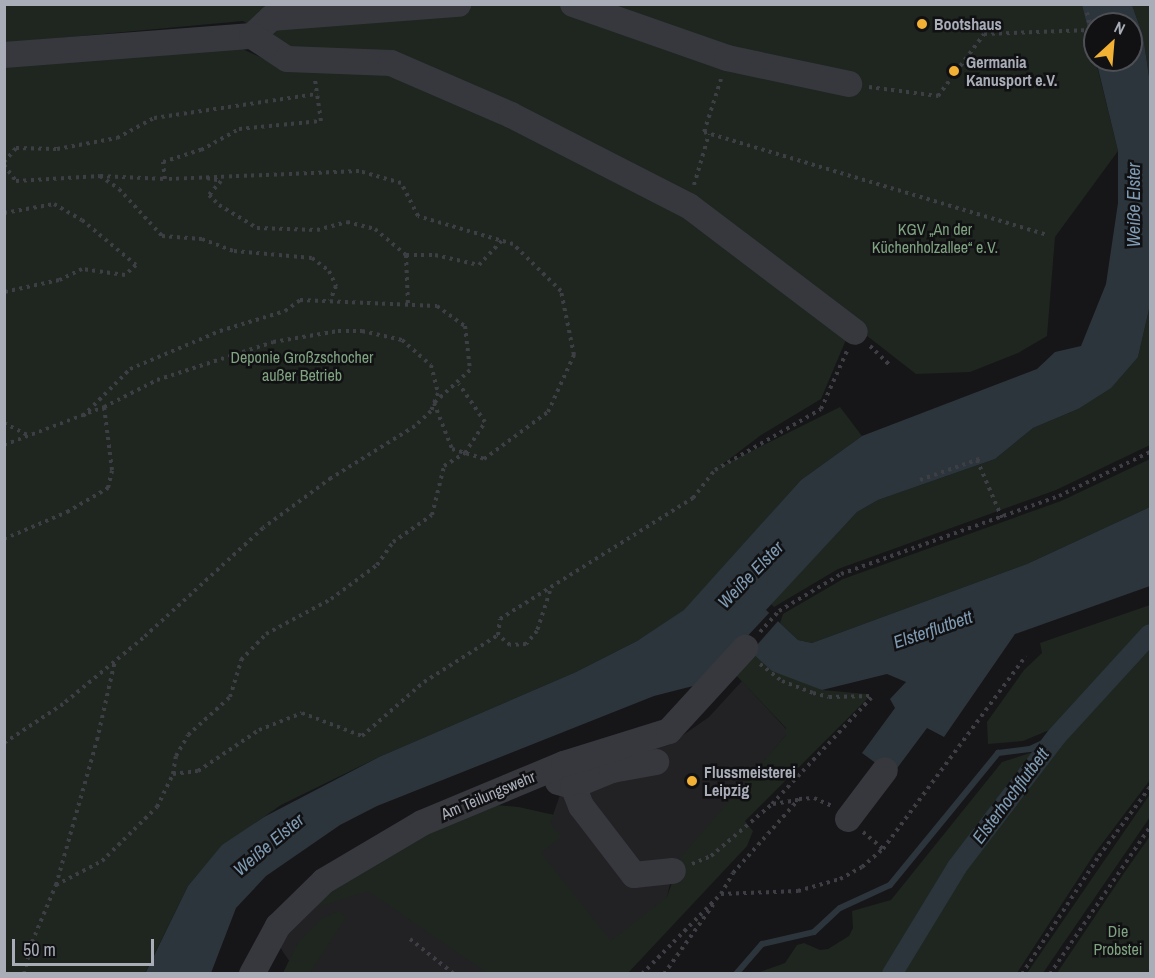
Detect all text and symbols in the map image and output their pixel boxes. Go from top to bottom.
north arrow [1083,12,1143,72]
place label: Bootshaus [934,14,1002,34]
text: N [1111,16,1129,40]
marker: Bootshaus [915,17,929,31]
place label: Germania Kanusport e.V. [966,52,1057,90]
marker: Germania Kanusport e.V. [947,64,961,78]
water label: Weiße Elster [1123,163,1145,247]
park label: KGV „An der Küchenholzallee“ e.V. [872,219,998,257]
park label: Deponie Großzschocher außer Betrieb [231,347,373,385]
water label: Weiße Elster [714,537,788,613]
water label: Elsterflutbett [891,606,975,654]
water label: Elsterhochflutbett [968,744,1054,848]
place label: Flussmeisterei Leipzig [704,762,796,800]
street label: Am Teilungswehr [438,767,538,823]
marker: Flussmeisterei Leipzig [685,774,699,788]
water label: Weiße Elster [230,809,308,881]
park label: Die Probstei [1094,921,1142,959]
scale bar [15,927,158,965]
text: 50 m [23,937,56,962]

